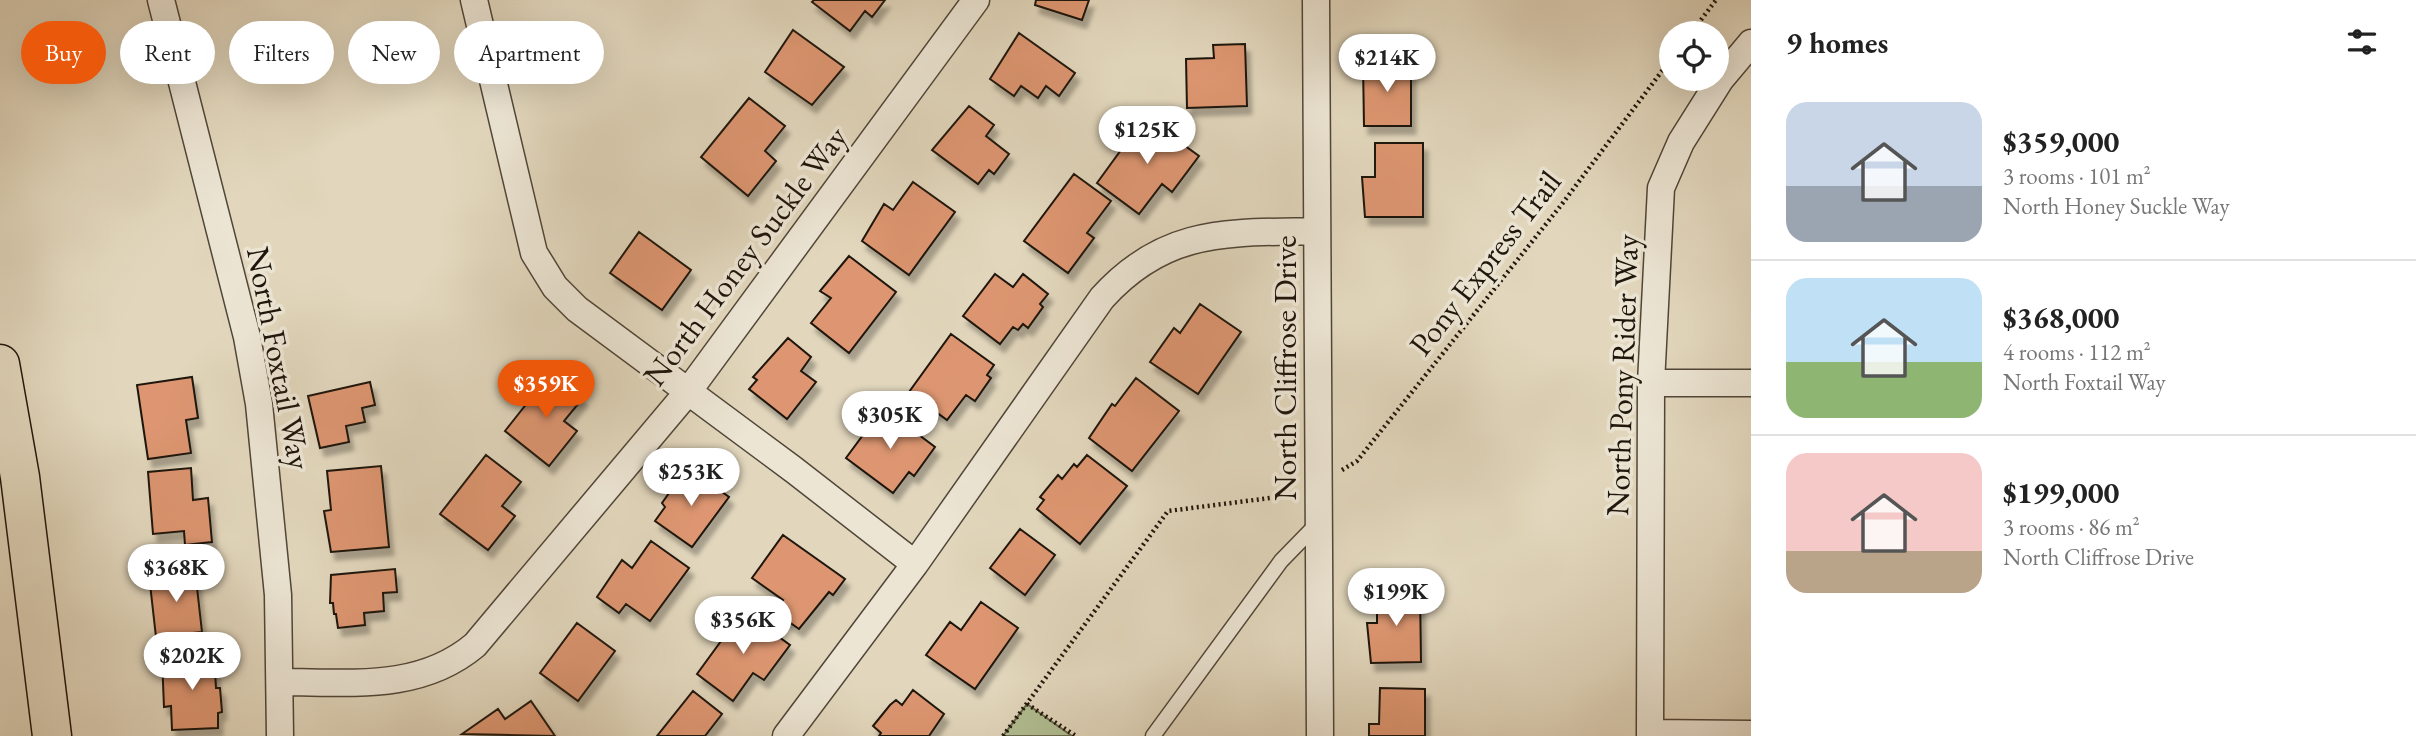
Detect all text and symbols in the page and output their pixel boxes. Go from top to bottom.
chip: Buy [21,21,106,84]
chip: Rent [120,21,215,84]
chip: Filters [229,21,334,84]
chip: New [348,21,440,84]
chip: Apartment [454,21,604,84]
map controls [1659,21,1729,91]
button: locate [1659,21,1729,91]
text: 9 homes [1786,23,1888,62]
icon: filters [2343,23,2381,61]
pin: $214K [1338,34,1436,94]
text: $214K [1355,42,1419,72]
pin: $125K [1098,106,1196,166]
text: $125K [1115,114,1179,144]
street label: North Honey Suckle Way [633,117,857,395]
text: $359,000 [2003,122,2119,161]
icon: home [1842,130,1926,214]
text: 3 rooms · 101 m² [2003,161,2151,191]
street label: Pony Express Trail [1400,162,1571,364]
text: North Honey Suckle Way [2003,191,2230,221]
street label: North Pony Rider Way [1596,233,1648,517]
street label: North Cliffrose Drive [1264,235,1306,501]
street label: North Foxtail Way [237,243,321,474]
text: $368,000 [2003,298,2119,337]
icon: home [1842,306,1926,390]
text: 4 rooms · 112 m² [2003,337,2151,367]
pin: $359K [497,360,595,420]
text: North Foxtail Way [2003,367,2165,397]
text: $359K [514,368,578,398]
pin: $305K [841,392,939,451]
text: $305K [858,399,922,429]
pin: $253K [642,448,740,508]
text: $253K [659,456,723,486]
text: $199,000 [2003,473,2119,512]
icon: home [1842,481,1926,565]
text: 3 rooms · 86 m² [2003,512,2140,542]
text: North Cliffrose Drive [2003,542,2194,572]
pin: $368K [127,544,225,604]
text: $368K [144,552,208,582]
pin: $199K [1347,568,1445,628]
text: $199K [1364,576,1428,606]
pin: $356K [694,596,792,656]
text: $356K [711,604,775,634]
pin: $202K [143,632,241,692]
text: $202K [160,640,224,670]

